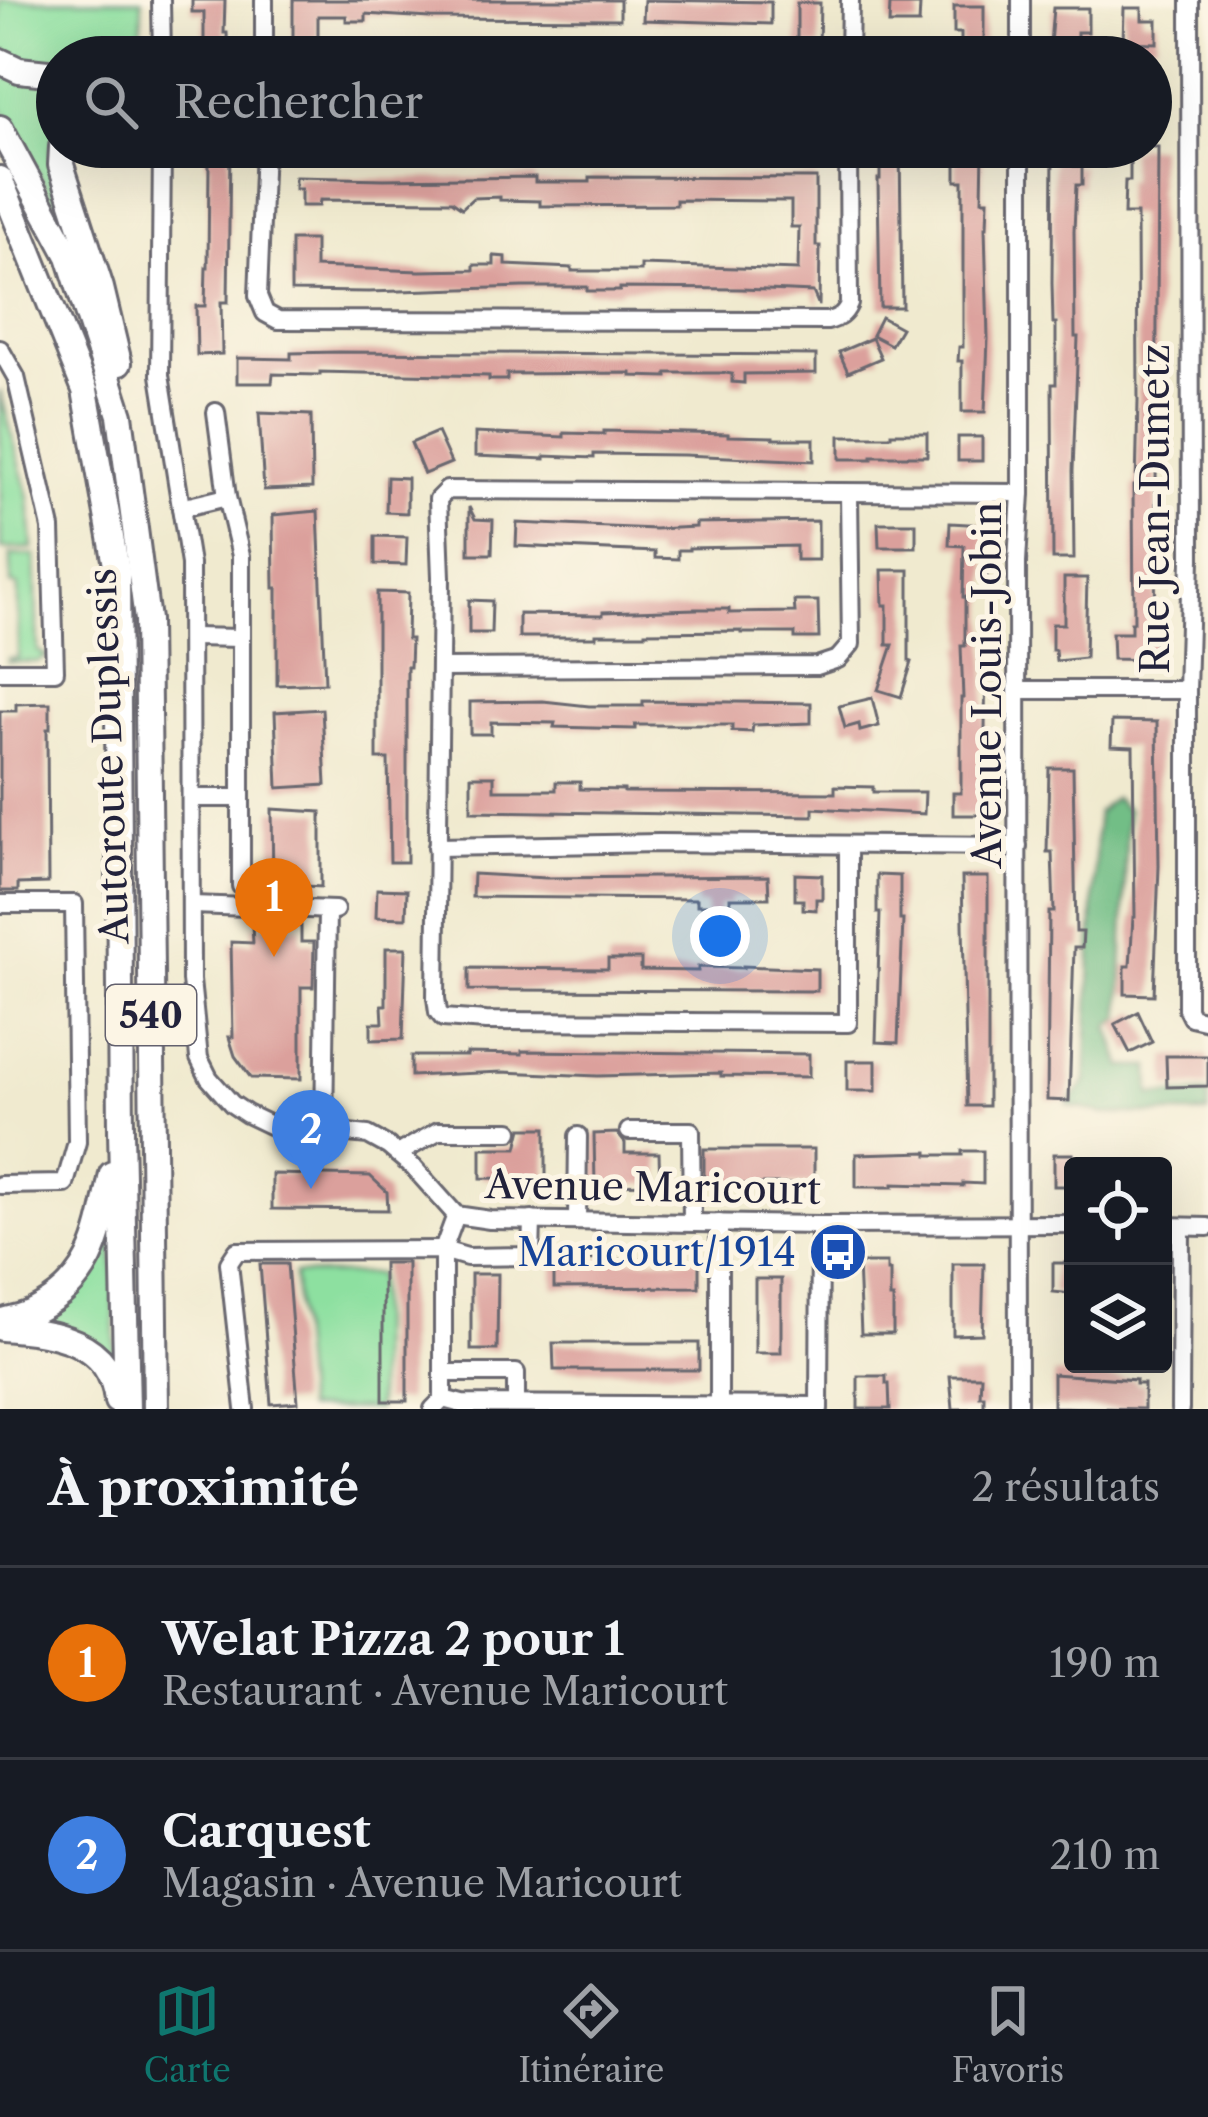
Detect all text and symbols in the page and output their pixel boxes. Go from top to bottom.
search box [36,36,1172,168]
icon: search [78,69,144,135]
text: Rechercher [174,74,423,130]
street label: Rue Jean-Dumetz [1131,344,1179,674]
street label: Avenue Louis-Jobin [963,502,1011,869]
street label: Autoroute Duplessis [77,567,139,946]
pin: 1 [235,858,313,957]
your location [690,906,750,966]
road number: 540 [106,985,196,1045]
pin: 2 [272,1090,350,1189]
map controls [1064,1157,1172,1373]
button: locate [1064,1157,1172,1265]
street label: Avenue Maricourt [484,1160,821,1214]
bus stop icon: Maricourt/1914 [807,1221,869,1283]
place label: Maricourt/1914 [517,1228,796,1276]
button: layers [1064,1265,1172,1373]
text: À proximité [48,1456,359,1518]
text: 2 résultats [972,1463,1160,1511]
text: Welat Pizza 2 pour 1 [162,1611,624,1667]
text: 1 [78,1639,96,1687]
text: 190 m [1049,1639,1160,1687]
text: Restaurant · Avenue Maricourt [162,1667,728,1715]
text: Carquest [162,1803,371,1859]
text: 2 [75,1831,99,1879]
text: 210 m [1050,1831,1160,1879]
text: Magasin · Avenue Maricourt [162,1859,682,1907]
tab: Carte [144,1978,231,2091]
tab: Itinéraire [518,1978,664,2091]
tab: Favoris [952,1978,1064,2091]

